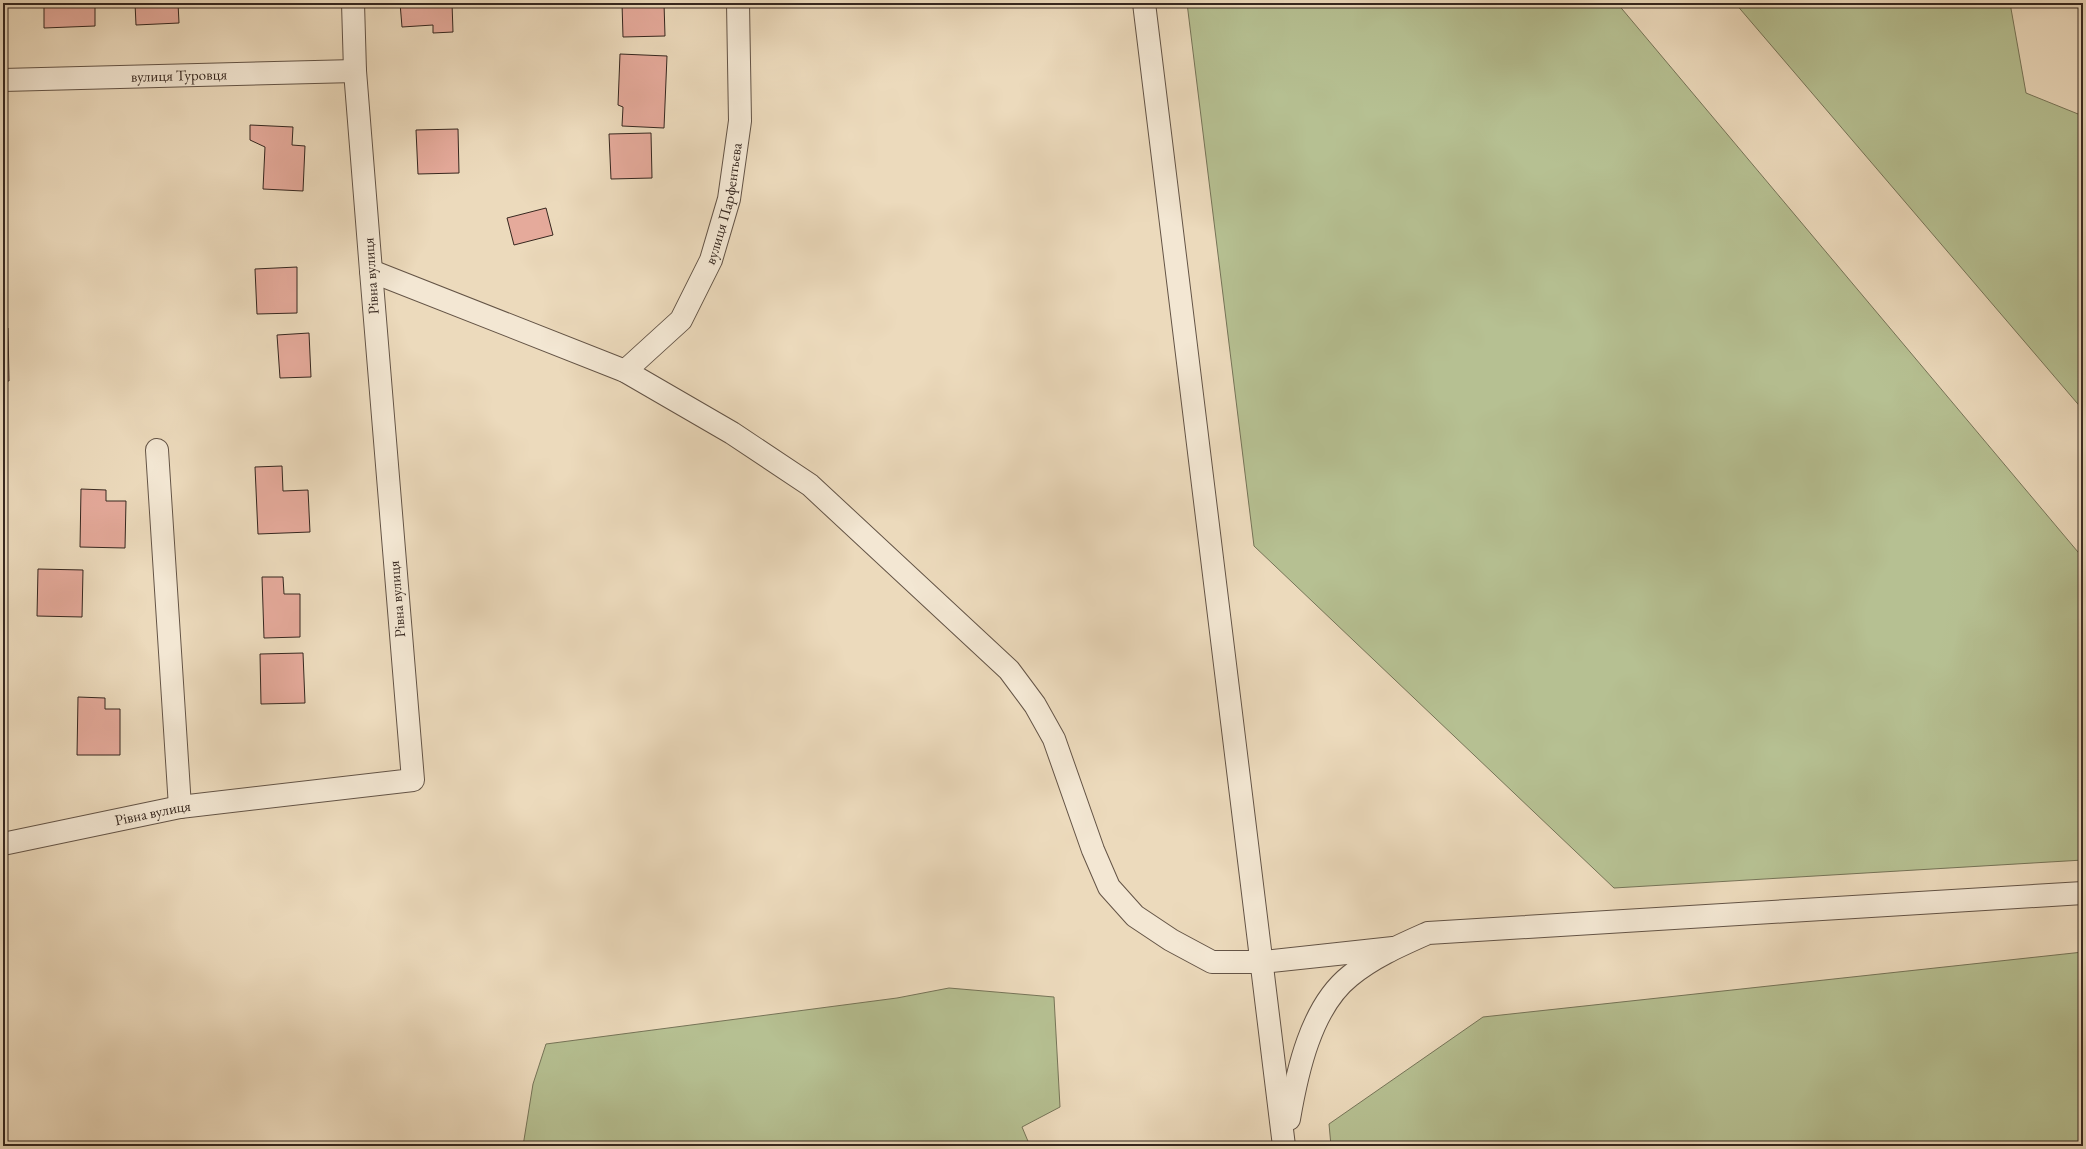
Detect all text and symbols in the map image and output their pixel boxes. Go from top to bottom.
street label: вулиця Туровця [131,64,228,86]
street label: вулиця Парфентьєва [700,141,746,268]
street label: Рівна вулиця [358,237,383,315]
street label: Рівна вулиця [384,560,409,638]
street label: Рівна вулиця [113,796,192,829]

